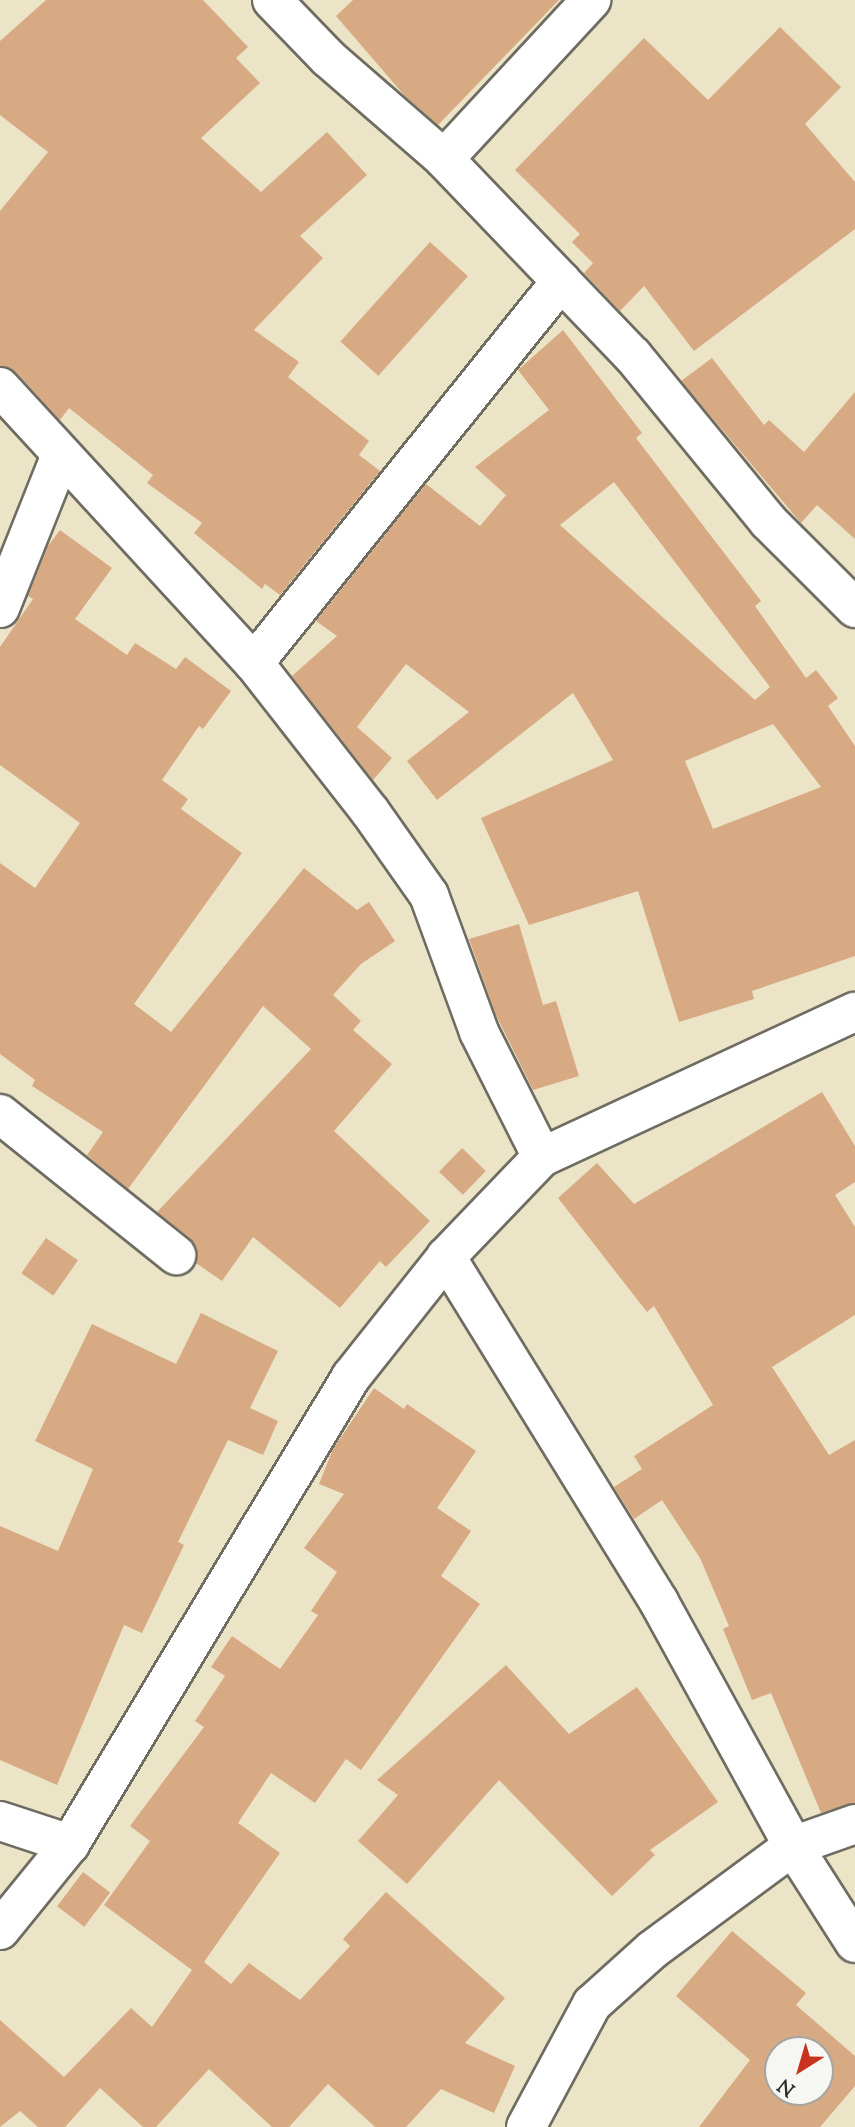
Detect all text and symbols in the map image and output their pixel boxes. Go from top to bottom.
north arrow [764,2036,834,2106]
text: N [773,2071,801,2102]

